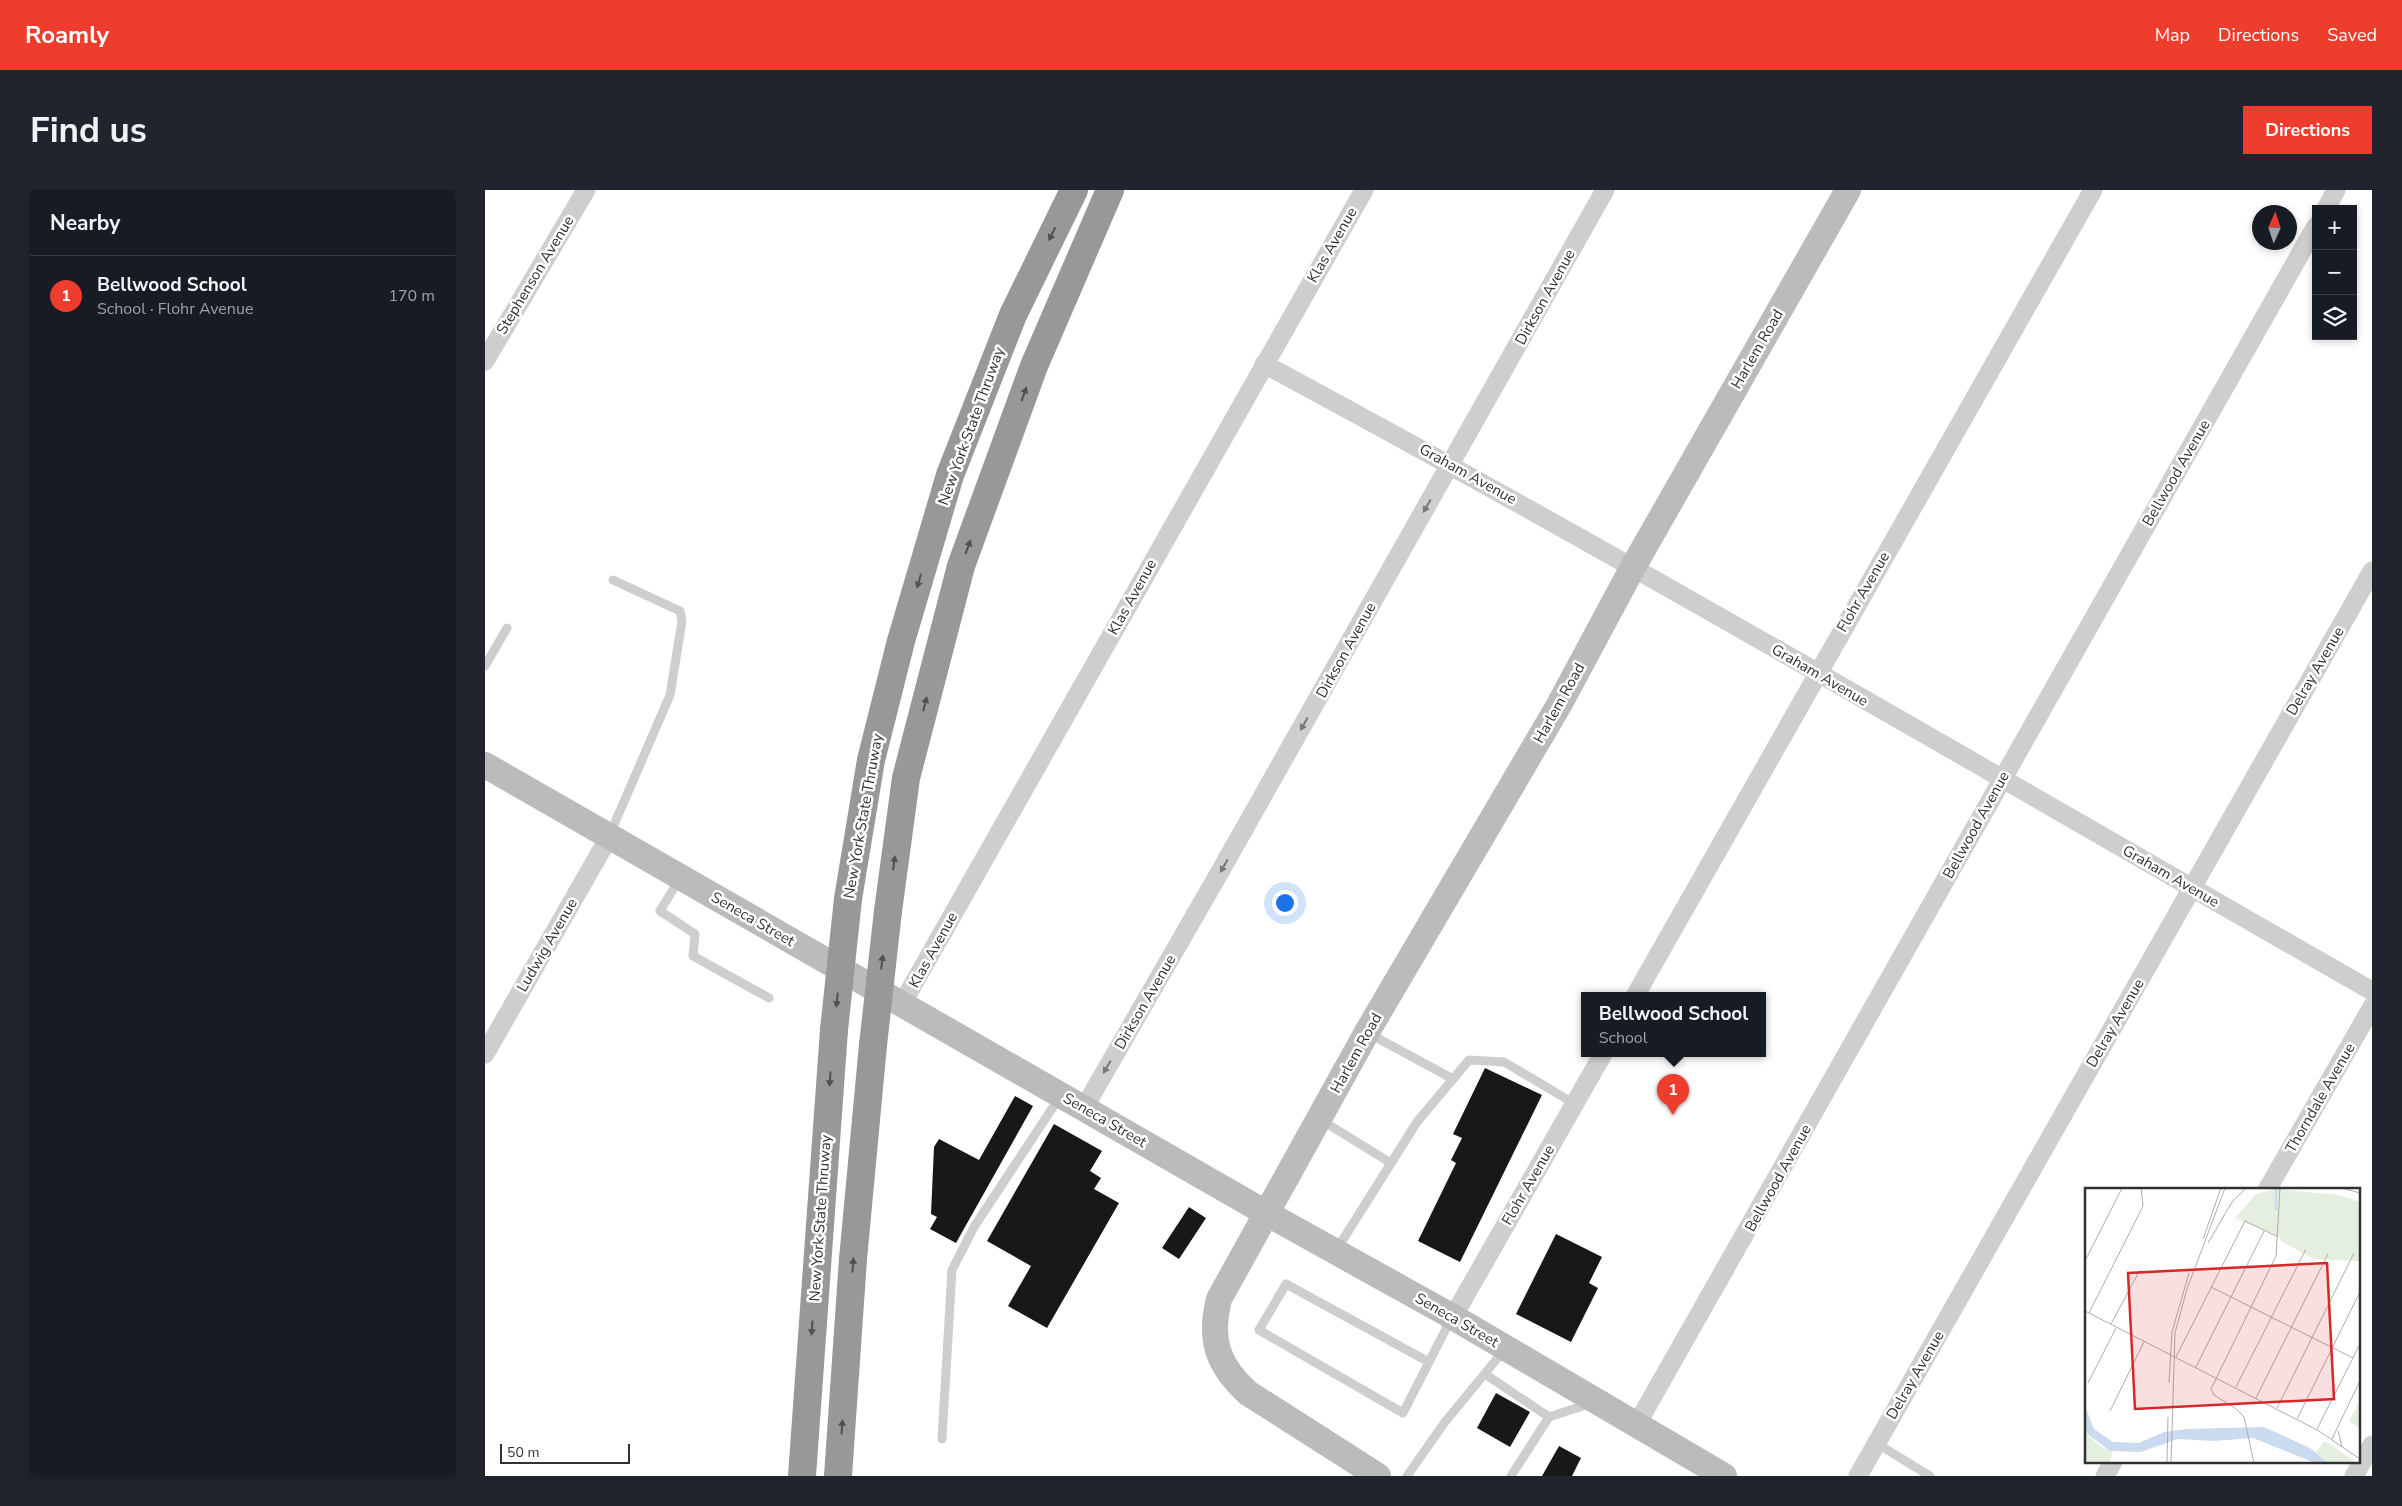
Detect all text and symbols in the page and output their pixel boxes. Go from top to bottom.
text: Roamly [25,19,109,51]
text: Map [2155,23,2190,47]
text: Directions [2218,23,2299,47]
text: Saved [2327,23,2377,47]
button: Directions [2243,106,2372,154]
text: Find us [30,107,147,154]
street label: Klas Avenue [1302,204,1362,286]
north arrow [2252,205,2297,250]
map controls [2312,205,2357,340]
button: + [2312,205,2357,250]
text: Nearby [50,209,120,237]
street label: Stephenson Avenue [492,212,578,338]
one-way arrow [1048,227,1056,241]
street label: Dirkson Avenue [1510,246,1580,348]
button: − [2312,250,2357,295]
text: Bellwood School [97,272,247,298]
text: 1 [61,285,71,307]
text: 170 m [388,285,435,307]
button: layers [2312,295,2357,340]
text: School · Flohr Avenue [97,298,253,320]
street label: Harlem Road [1726,306,1788,392]
street label: New York State Thruway [933,344,1009,508]
one-way arrow [1021,387,1028,402]
street label: Bellwood Avenue [2137,416,2215,530]
street label: Graham Avenue [1416,439,1520,509]
one-way arrow [1422,500,1431,513]
one-way arrow [964,539,972,554]
street label: Flohr Avenue [1832,548,1894,636]
street label: Klas Avenue [1103,555,1161,639]
one-way arrow [914,573,922,588]
street label: Dirkson Avenue [1311,599,1381,701]
street label: Delray Avenue [2282,623,2349,719]
street label: Graham Avenue [1768,639,1872,711]
street label: Harlem Road [1529,659,1589,747]
one-way arrow [921,696,929,711]
one-way arrow [1299,717,1308,731]
street label: New York State Thruway [839,732,887,900]
street label: Bellwood Avenue [1938,768,2014,882]
street label: Graham Avenue [2119,840,2223,912]
one-way arrow [891,855,899,871]
one-way arrow [1219,859,1228,872]
street label: Seneca Street [708,887,799,951]
your location [1272,890,1298,916]
street label: Ludwig Avenue [512,895,582,995]
street label: Klas Avenue [904,908,962,992]
street label: Dirkson Avenue [1110,951,1180,1053]
one-way arrow [878,954,886,970]
street label: Delray Avenue [2082,975,2149,1071]
one-way arrow [833,992,841,1008]
popup [1581,992,1766,1057]
text: Bellwood School [1599,1001,1748,1027]
street label: Harlem Road [1326,1009,1386,1097]
text: School [1599,1027,1648,1049]
street label: Thorndale Avenue [2280,1039,2360,1157]
one-way arrow [1103,1060,1112,1073]
one-way arrow [826,1071,834,1087]
pin: 1 [1657,1074,1689,1115]
street label: Seneca Street [1060,1088,1151,1152]
street label: Bellwood Avenue [1740,1121,1816,1235]
street label: New York State Thruway [804,1134,836,1302]
street label: Flohr Avenue [1497,1141,1559,1229]
inset map [2085,1188,2359,1464]
one-way arrow [849,1257,857,1273]
street label: Seneca Street [1412,1288,1503,1352]
one-way arrow [808,1321,816,1337]
street label: Delray Avenue [1882,1327,1949,1423]
one-way arrow [838,1419,846,1435]
scale bar [500,1441,630,1464]
text: 50 m [507,1443,539,1462]

